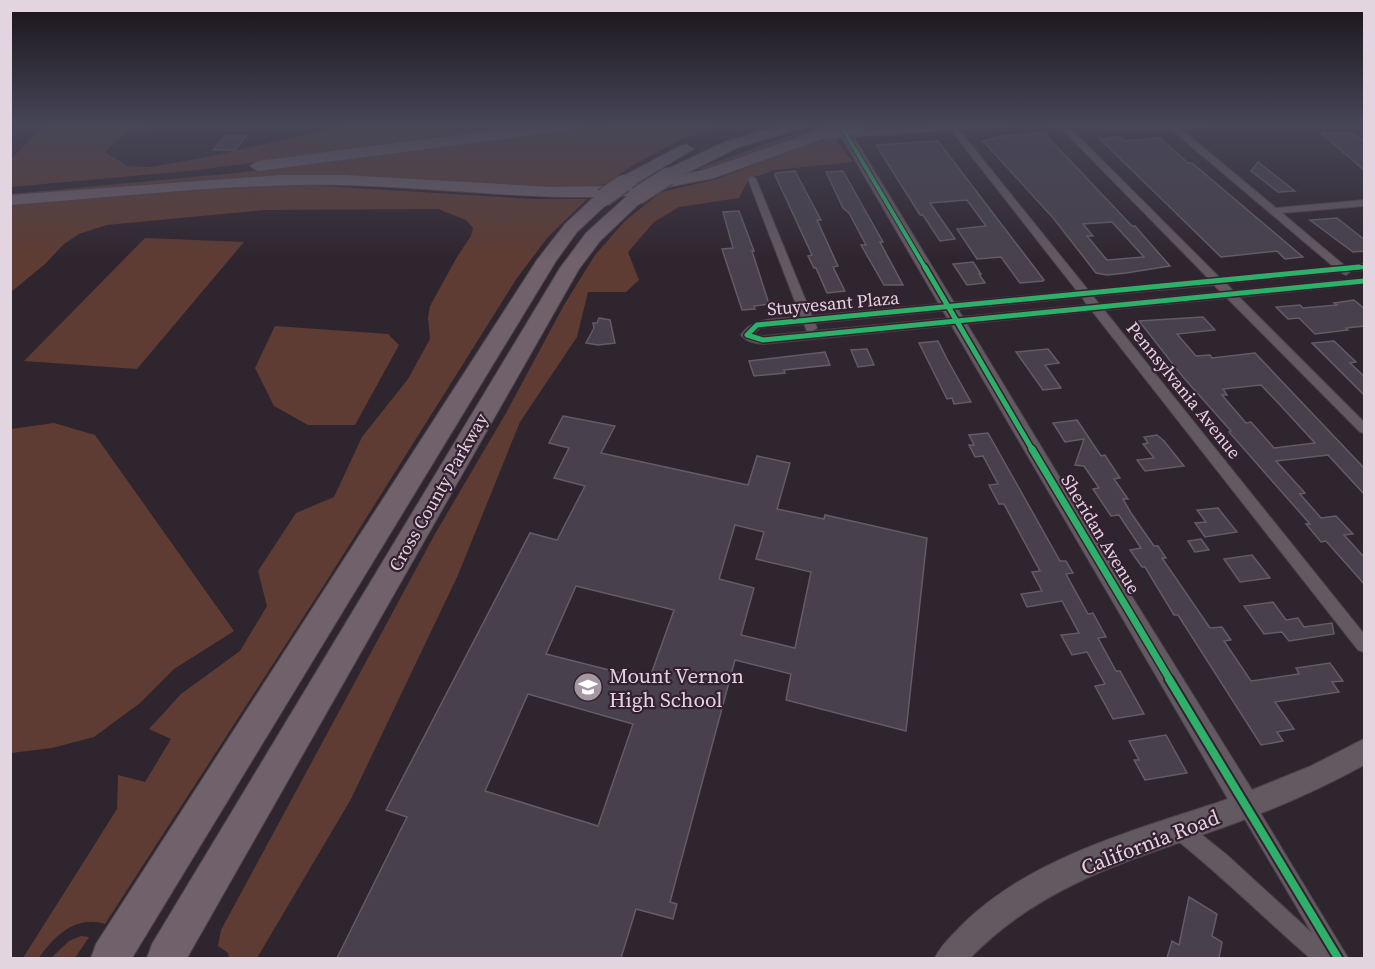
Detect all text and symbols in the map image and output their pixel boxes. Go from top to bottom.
street label: Stuyvesant Plaza [766,285,901,321]
street label: Pennsylvania Avenue [1121,316,1247,464]
street label: Cross County Parkway [382,408,494,576]
street label: Sheridan Avenue [1055,470,1147,598]
place label: Mount Vernon High School [609,661,744,714]
school or university icon: Mount Vernon High School [572,671,604,703]
street label: California Road [1077,802,1223,882]

